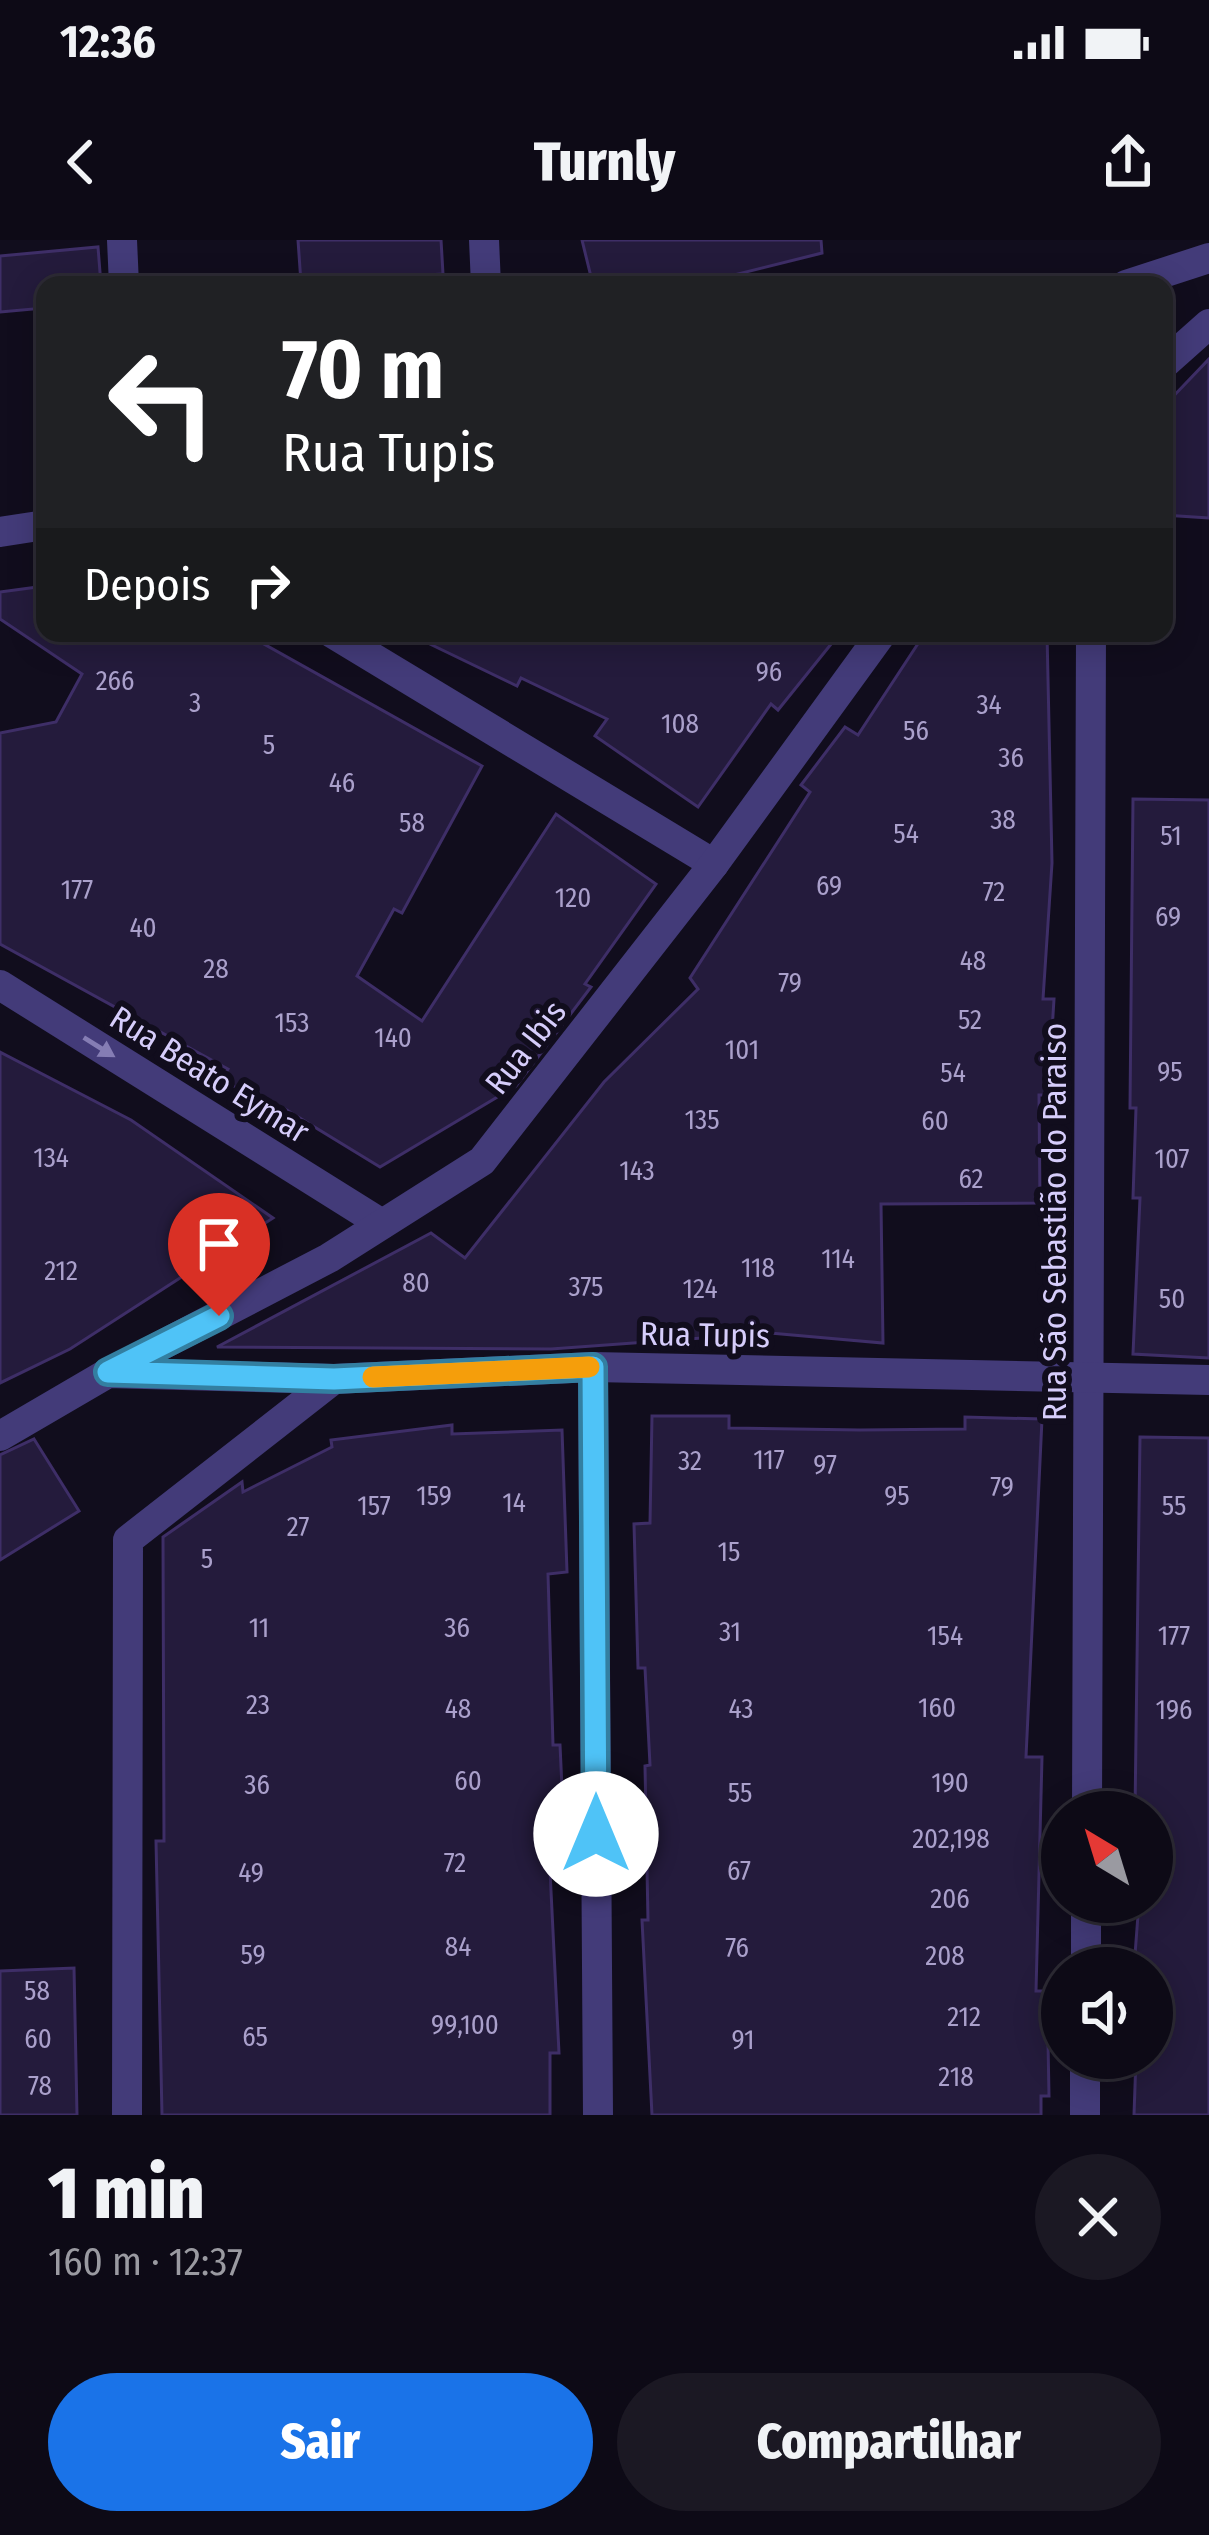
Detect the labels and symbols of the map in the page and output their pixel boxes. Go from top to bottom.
house number: 96 [756,656,782,688]
house number: 266 [96,665,134,697]
house number: 3 [189,687,201,719]
house number: 34 [976,689,1002,721]
house number: 108 [661,708,699,740]
house number: 56 [903,715,929,747]
house number: 5 [263,729,275,761]
house number: 36 [998,742,1024,774]
house number: 46 [329,767,355,799]
house number: 38 [990,804,1016,836]
house number: 58 [399,807,425,839]
house number: 54 [893,818,919,850]
house number: 51 [1160,820,1182,852]
house number: 69 [816,870,842,902]
house number: 177 [61,874,93,906]
house number: 72 [983,876,1005,908]
house number: 120 [555,882,591,914]
house number: 69 [1155,901,1181,933]
house number: 40 [129,912,157,944]
house number: 48 [960,945,986,977]
house number: 28 [203,953,229,985]
house number: 79 [778,967,802,999]
street label: Rua Ibis [477,993,575,1102]
street label: Rua Beato Eymar [102,998,317,1152]
house number: 52 [958,1004,982,1036]
house number: 153 [275,1007,309,1039]
house number: 140 [374,1022,412,1054]
street label: Rua São Sebastião do Paraiso [1035,1023,1075,1421]
house number: 101 [725,1034,759,1066]
one-way arrow [82,1036,116,1057]
house number: 95 [1157,1056,1183,1088]
house number: 54 [940,1057,966,1089]
house number: 135 [684,1104,720,1136]
house number: 60 [921,1105,949,1137]
house number: 134 [33,1142,69,1174]
house number: 107 [1154,1143,1190,1175]
house number: 143 [619,1155,655,1187]
house number: 62 [958,1163,984,1195]
pin [168,1193,270,1316]
house number: 114 [821,1243,855,1275]
house number: 118 [741,1252,775,1284]
house number: 212 [44,1255,78,1287]
house number: 80 [402,1267,430,1299]
house number: 375 [569,1271,604,1303]
house number: 124 [683,1273,717,1305]
house number: 50 [1159,1283,1185,1315]
street label: Rua Tupis [639,1314,771,1356]
house number: 117 [753,1444,785,1476]
house number: 32 [678,1445,702,1477]
house number: 97 [813,1449,837,1481]
house number: 79 [990,1471,1014,1503]
house number: 159 [416,1480,452,1512]
house number: 95 [884,1480,910,1512]
house number: 14 [502,1487,526,1519]
house number: 157 [357,1490,391,1522]
house number: 55 [1162,1490,1186,1522]
house number: 27 [287,1511,309,1543]
house number: 15 [718,1536,740,1568]
house number: 5 [201,1543,213,1575]
house number: 11 [249,1612,269,1644]
house number: 36 [444,1612,470,1644]
house number: 31 [719,1616,741,1648]
house number: 154 [927,1620,963,1652]
house number: 177 [1158,1620,1190,1652]
house number: 23 [246,1689,270,1721]
house number: 160 [918,1692,956,1724]
house number: 48 [445,1693,471,1725]
house number: 43 [729,1693,753,1725]
house number: 196 [1155,1694,1193,1726]
house number: 60 [454,1765,482,1797]
house number: 190 [931,1767,969,1799]
house number: 36 [244,1769,270,1801]
position arrow [533,1771,659,1897]
house number: 55 [728,1777,752,1809]
north arrow [1041,1791,1173,1923]
house number: 202,198 [912,1823,990,1855]
house number: 72 [444,1847,466,1879]
house number: 67 [727,1855,751,1887]
house number: 49 [238,1857,264,1889]
house number: 206 [930,1883,970,1915]
house number: 84 [445,1931,471,1963]
house number: 76 [725,1932,749,1964]
house number: 59 [240,1939,266,1971]
house number: 208 [925,1940,965,1972]
house number: 58 [24,1975,50,2007]
house number: 212 [947,2001,981,2033]
house number: 99,100 [431,2009,499,2041]
house number: 65 [242,2021,268,2053]
house number: 60 [24,2023,52,2055]
house number: 91 [731,2024,755,2056]
house number: 218 [938,2061,974,2093]
house number: 78 [28,2070,52,2102]

